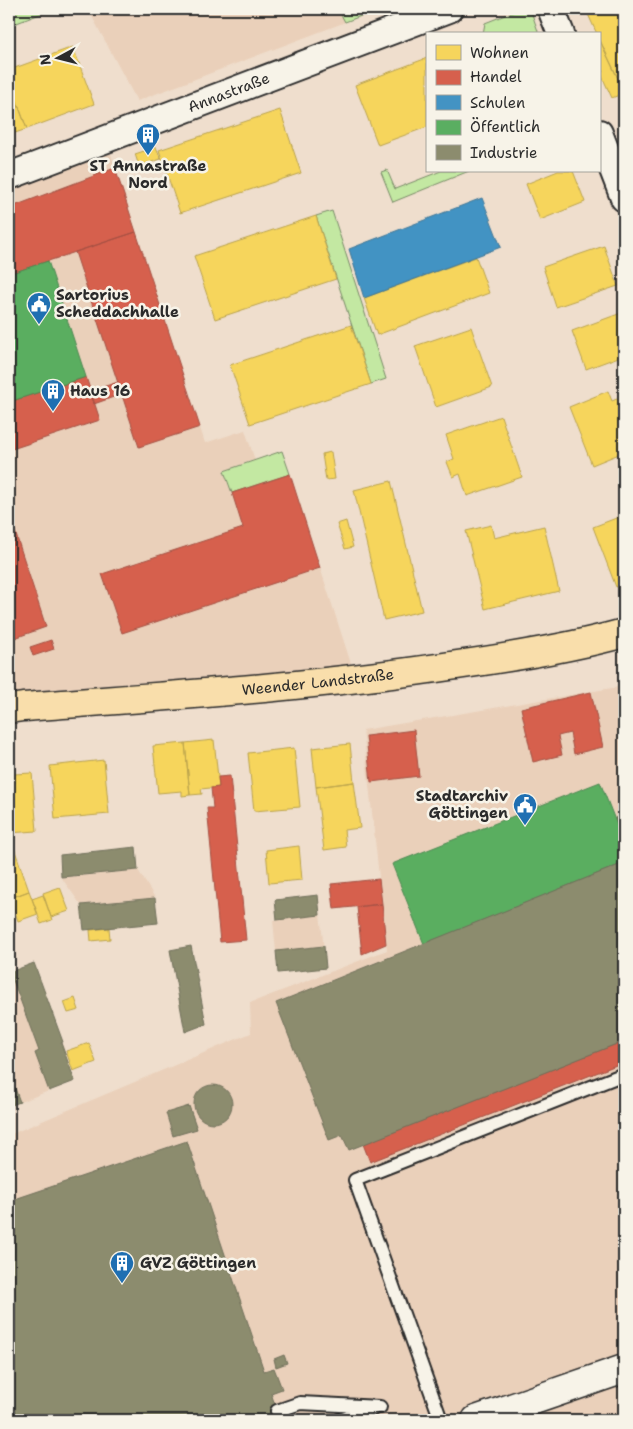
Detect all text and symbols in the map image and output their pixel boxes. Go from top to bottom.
north arrow [32,32,82,82]
legend [426,32,600,172]
text: Wohnen [470,43,529,63]
text: N [35,53,55,66]
text: Handel [470,67,522,87]
street label: Annastraße [185,68,272,117]
text: Schulen [470,93,525,113]
text: Öffentlich [470,117,540,137]
building icon: ST Annastraße Nord [135,122,161,156]
text: Industrie [470,143,537,163]
place label: ST Annastraße Nord [90,156,206,193]
place label: Sartorius Scheddachhalle [56,285,179,322]
public building icon: Sartorius Scheddachhalle [26,291,52,325]
building icon: Haus 16 [40,378,66,412]
place label: Haus 16 [70,381,130,401]
street label: Weender Landstraße [241,664,395,700]
place label: Stadtarchiv Göttingen [416,786,508,823]
public building icon: Stadtarchiv Göttingen [512,792,538,826]
building icon: GVZ Göttingen [109,1250,135,1284]
place label: GVZ Göttingen [140,1253,256,1273]

